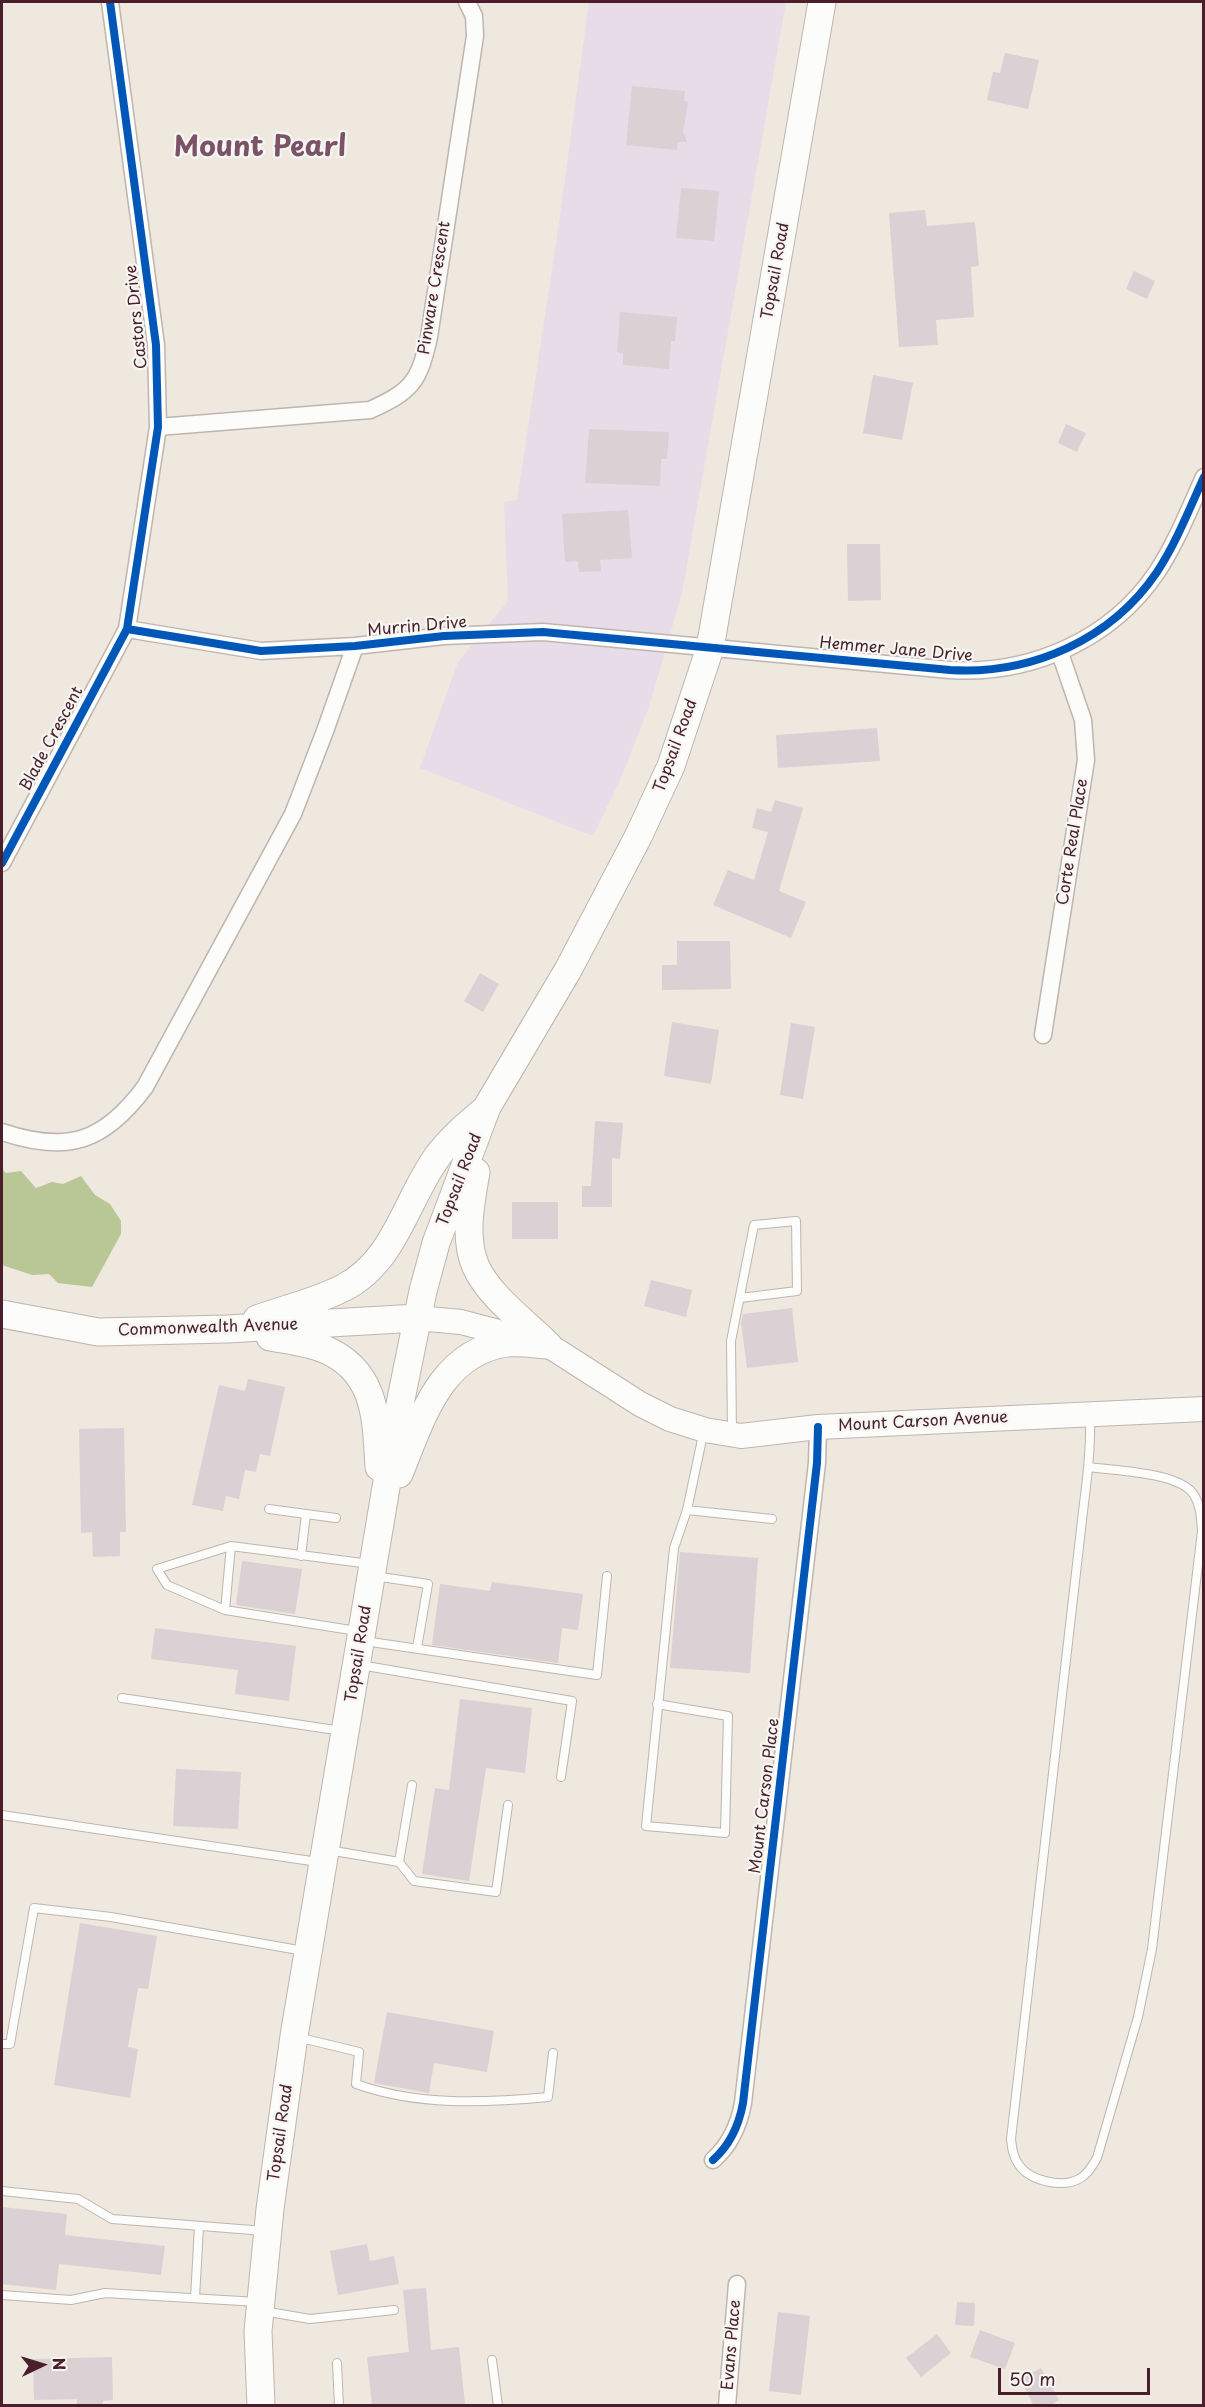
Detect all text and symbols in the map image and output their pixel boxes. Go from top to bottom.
district label: Mount Pearl [174,131,346,165]
street label: Pinware Crescent [415,220,455,356]
street label: Topsail Road [758,221,794,321]
street label: Castors Drive [122,264,152,370]
street label: Murrin Drive [366,613,468,641]
street label: Hemmer Jane Drive [818,634,974,666]
street label: Blade Crescent [16,684,88,794]
street label: Topsail Road [650,697,702,795]
street label: Corte Real Place [1054,777,1092,907]
street label: Topsail Road [433,1131,487,1229]
street label: Commonwealth Avenue [117,1315,299,1341]
street label: Mount Carson Avenue [837,1408,1009,1436]
street label: Topsail Road [342,1604,376,1704]
street label: Mount Carson Place [746,1717,784,1875]
street label: Topsail Road [265,2083,297,2183]
street label: Evans Place [718,2299,746,2391]
north arrow [12,2335,72,2395]
scale bar [1001,2356,1152,2394]
text: N [48,2357,72,2371]
text: 50 m [1009,2365,1056,2392]

